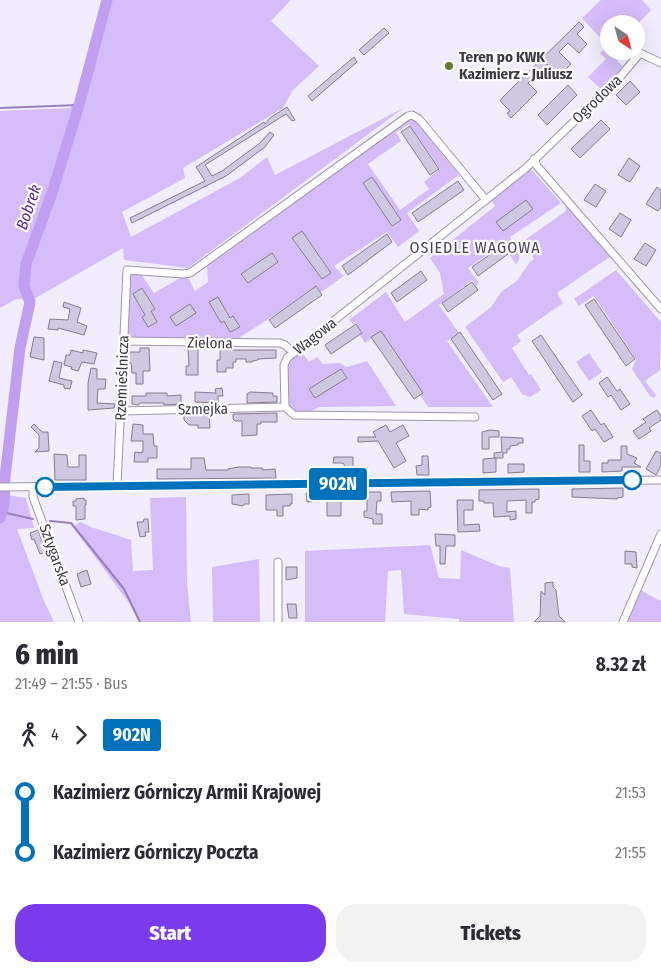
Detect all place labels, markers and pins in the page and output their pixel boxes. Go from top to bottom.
place label: Teren po KWK Kazimierz - Juliusz [459,48,573,83]
marker: Teren po KWK Kazimierz - Juliusz [443,60,455,72]
unlabelled marker [622,470,642,490]
unlabelled marker [35,477,55,497]

